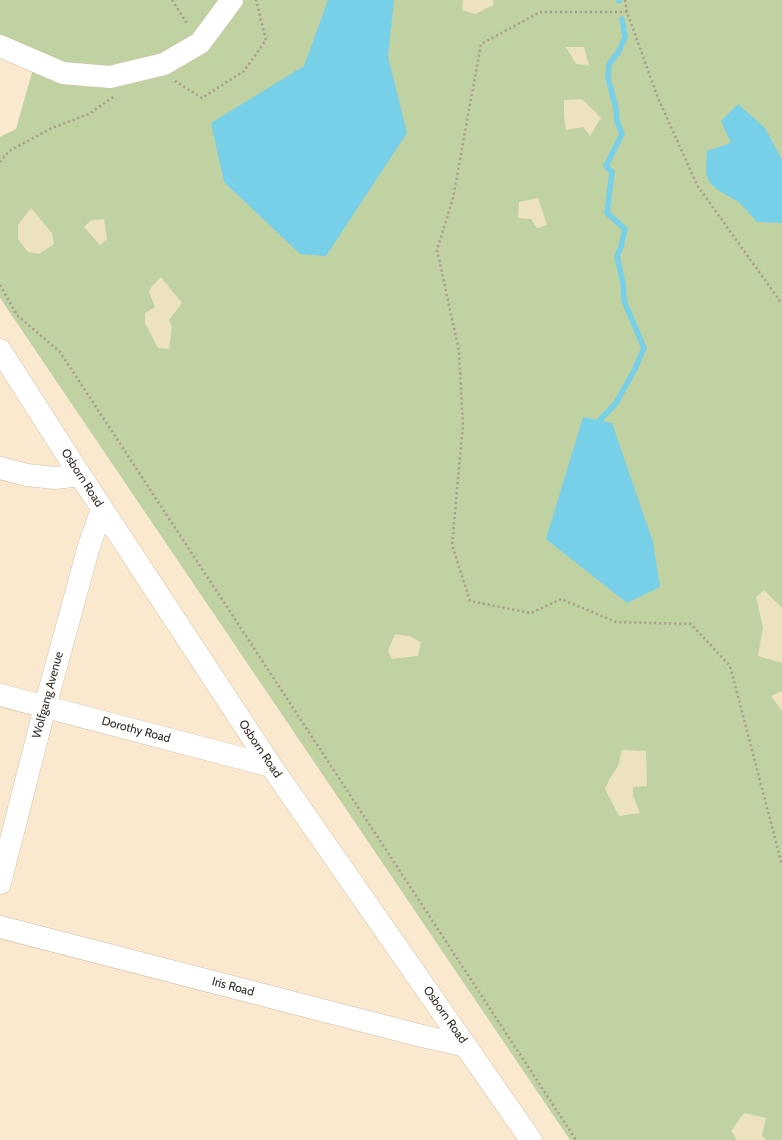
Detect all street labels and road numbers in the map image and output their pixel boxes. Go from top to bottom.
street label: Osborn Road [58,446,106,510]
street label: Wolfgang Avenue [29,650,67,740]
street label: Dorothy Road [100,714,172,746]
street label: Osborn Road [235,717,285,781]
street label: Iris Road [210,974,256,1000]
street label: Osborn Road [420,984,470,1046]

